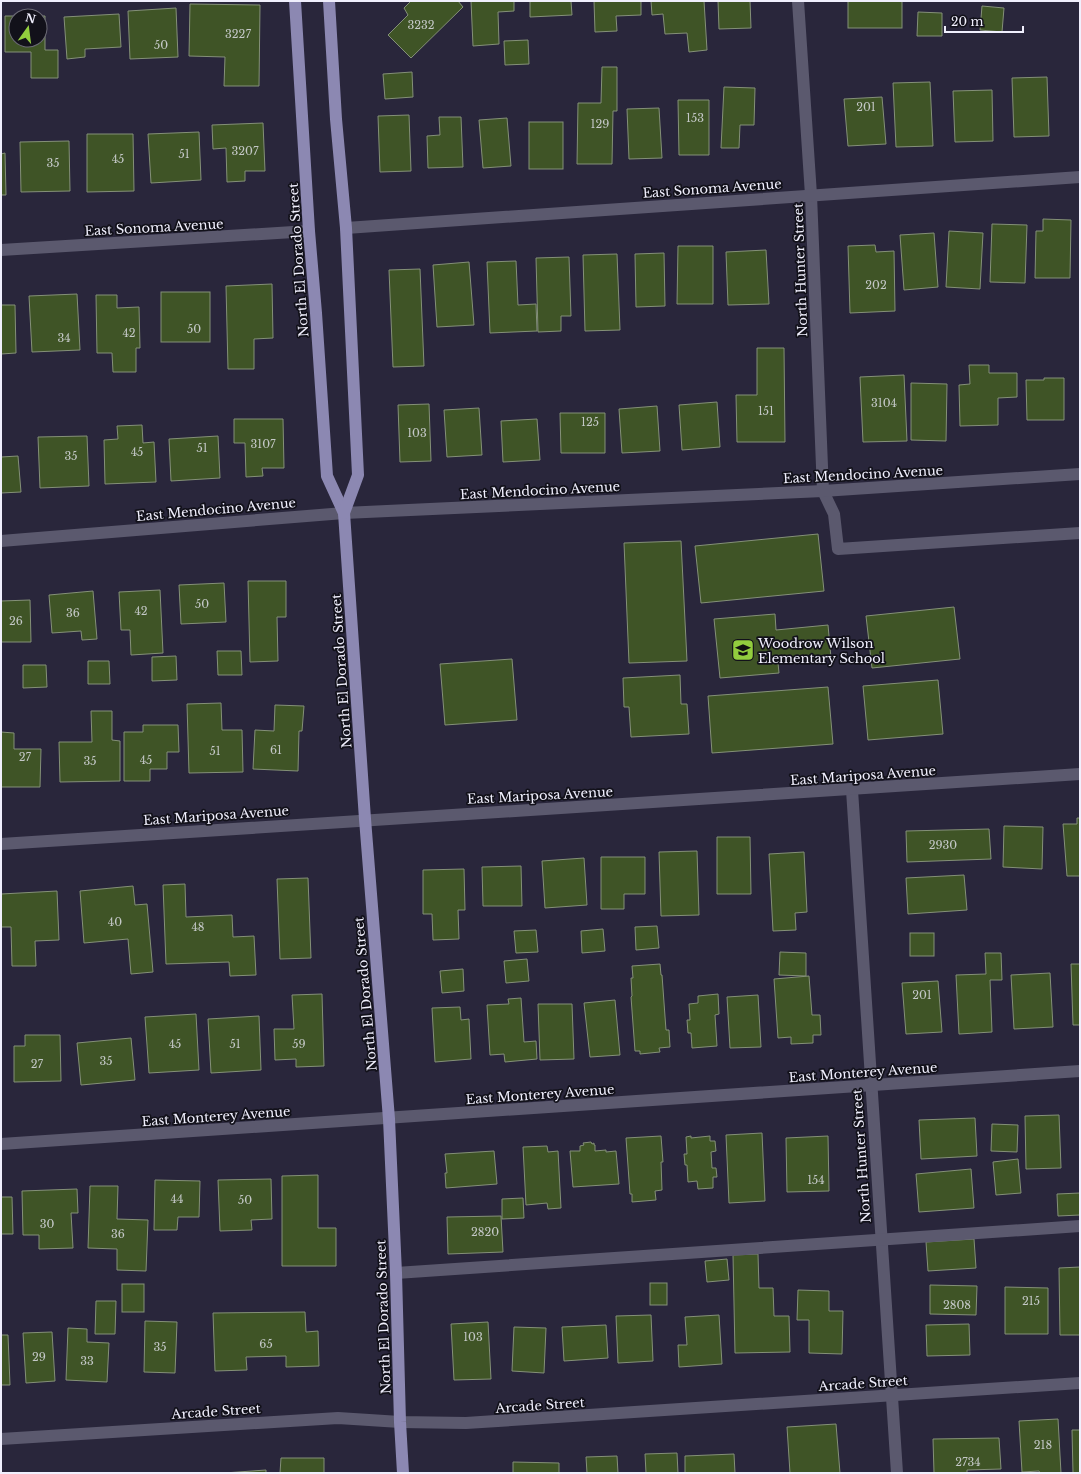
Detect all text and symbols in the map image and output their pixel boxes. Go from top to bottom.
north arrow [8,8,48,48]
scale bar [945,8,1023,34]
text: N [24,10,38,26]
text: 20 m [951,14,983,29]
house number: 3232 [407,18,435,32]
house number: 3227 [225,27,251,41]
house number: 50 [154,38,168,52]
house number: 201 [856,100,876,114]
house number: 153 [686,111,704,125]
house number: 129 [591,117,609,131]
house number: 3207 [232,144,259,158]
house number: 51 [178,147,190,161]
house number: 45 [112,152,124,166]
house number: 35 [46,156,60,170]
street label: East Sonoma Avenue [642,175,782,202]
street label: North El Dorado Street [285,182,312,338]
street label: North Hunter Street [790,203,811,337]
street label: East Sonoma Avenue [84,215,224,240]
house number: 202 [865,278,887,292]
house number: 50 [187,322,201,336]
house number: 42 [122,326,136,340]
house number: 34 [57,331,71,345]
house number: 3104 [871,396,897,410]
house number: 151 [758,404,774,418]
house number: 125 [581,415,599,429]
house number: 103 [407,426,427,440]
house number: 3107 [250,437,276,451]
house number: 51 [196,441,208,455]
house number: 45 [131,445,143,459]
house number: 35 [64,449,78,463]
street label: East Mendocino Avenue [783,462,944,487]
street label: East Mendocino Avenue [460,478,621,503]
street label: East Mendocino Avenue [135,494,297,525]
street label: North El Dorado Street [328,593,355,749]
house number: 50 [195,597,209,611]
house number: 42 [134,604,148,618]
house number: 36 [66,606,80,620]
house number: 26 [9,614,23,628]
place label: Woodrow Wilson Elementary School [757,635,885,667]
school or university icon: Woodrow Wilson Elementary School [730,637,756,663]
house number: 61 [270,743,282,757]
house number: 51 [209,744,221,758]
house number: 27 [19,750,32,764]
house number: 45 [140,753,152,767]
house number: 35 [83,754,97,768]
street label: East Mariposa Avenue [790,762,937,789]
street label: East Mariposa Avenue [467,783,613,808]
street label: East Mariposa Avenue [143,802,290,829]
house number: 2930 [929,838,957,852]
house number: 40 [108,915,122,929]
street label: North El Dorado Street [350,916,381,1072]
house number: 48 [191,920,205,934]
house number: 201 [912,988,932,1002]
house number: 45 [169,1037,181,1051]
house number: 51 [229,1037,241,1051]
house number: 59 [292,1037,306,1051]
house number: 35 [99,1054,113,1068]
house number: 27 [31,1057,44,1071]
street label: East Monterey Avenue [788,1059,938,1086]
street label: East Monterey Avenue [465,1081,615,1108]
street label: North Hunter Street [848,1088,875,1223]
street label: East Monterey Avenue [141,1103,291,1130]
house number: 154 [807,1173,825,1187]
house number: 44 [171,1192,183,1206]
house number: 50 [238,1193,252,1207]
house number: 30 [40,1217,54,1231]
house number: 2820 [471,1225,499,1239]
house number: 36 [111,1227,125,1241]
street label: North El Dorado Street [372,1239,395,1394]
house number: 215 [1022,1294,1040,1308]
house number: 2808 [943,1298,971,1312]
house number: 103 [463,1330,483,1344]
house number: 65 [259,1337,273,1351]
house number: 35 [153,1340,167,1354]
house number: 29 [32,1350,46,1364]
house number: 33 [80,1354,94,1368]
street label: Arcade Street [817,1372,908,1395]
street label: Arcade Street [494,1394,585,1417]
street label: Arcade Street [170,1400,261,1423]
house number: 218 [1034,1438,1052,1452]
house number: 2734 [955,1455,981,1469]

